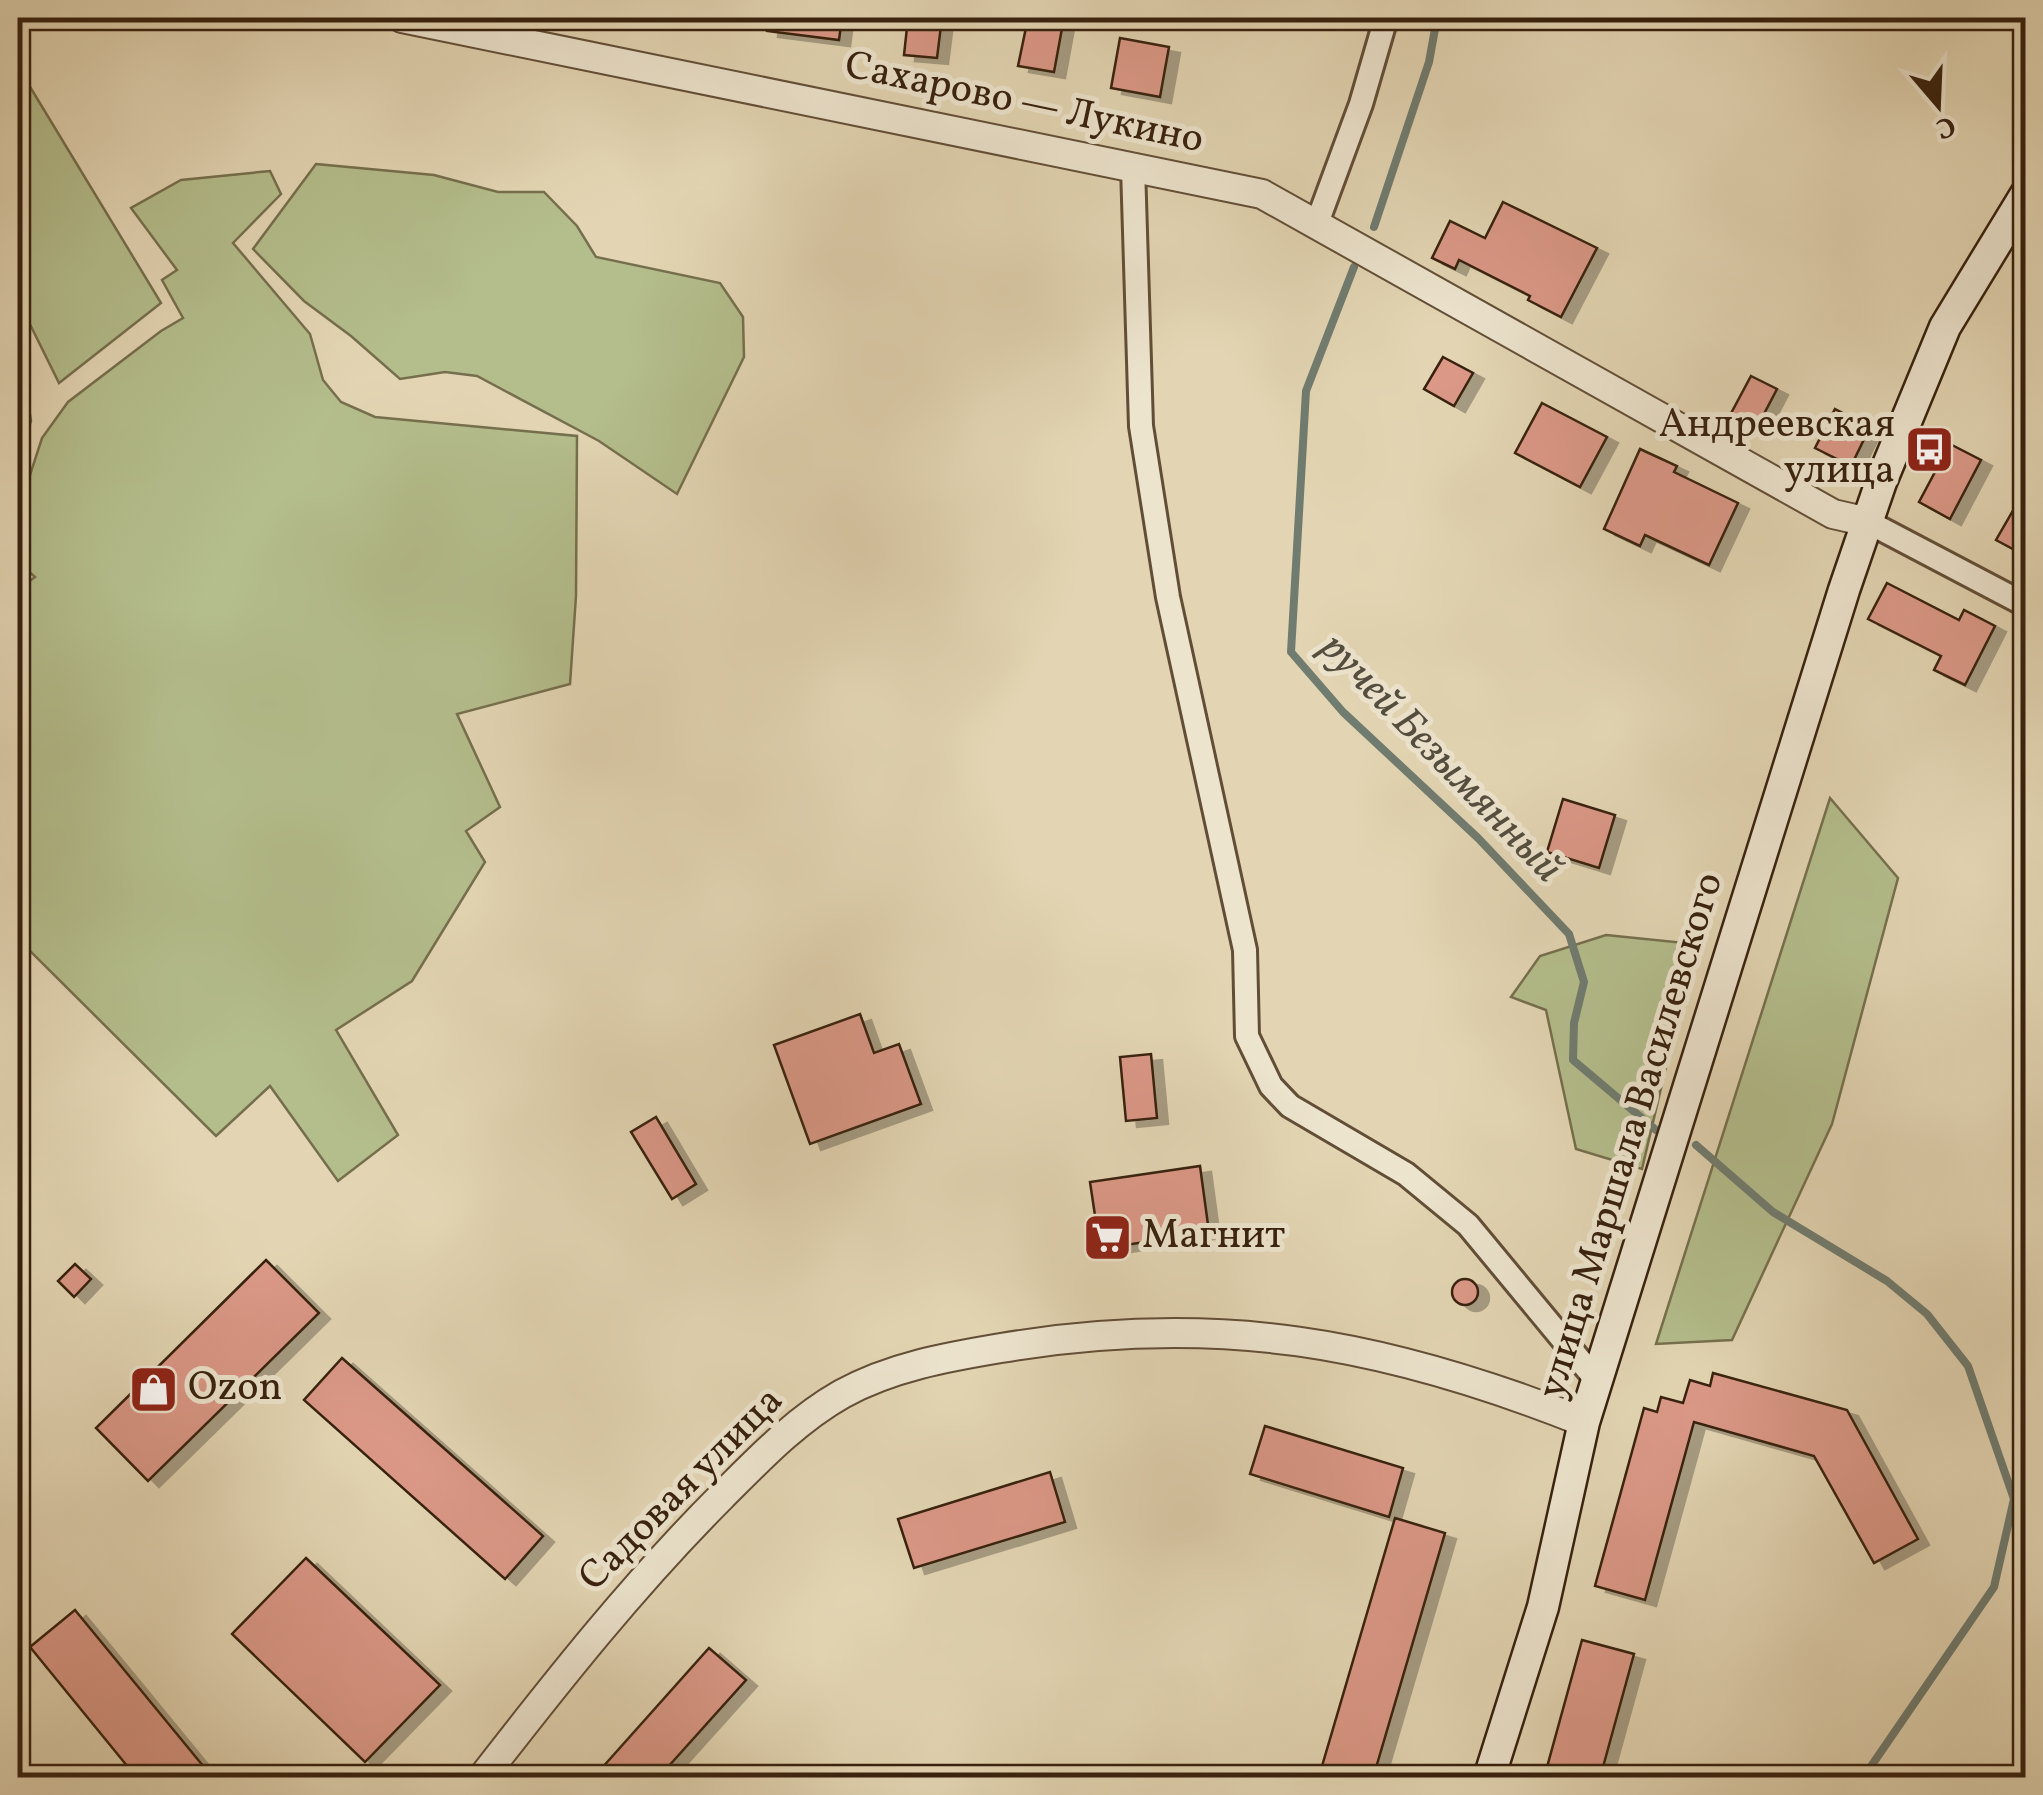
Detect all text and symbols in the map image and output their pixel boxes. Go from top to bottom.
street label: Сахарово — Лукино [840,39,1208,169]
north arrow [1888,55,1988,155]
text: С [1930,105,1960,148]
place label: Андреевская улица [1659,398,1895,500]
bus stop icon: Андреевская улица [1904,423,1956,475]
water label: ручей Безымянный [1305,621,1575,897]
street label: улица Маршала Василевского [1525,866,1739,1406]
place label: Магнит [1142,1209,1285,1265]
supermarket icon: Магнит [1081,1211,1133,1263]
place label: Ozon [188,1361,282,1417]
shop icon: Ozon [127,1363,179,1415]
street label: Садовая улица [567,1375,797,1605]

